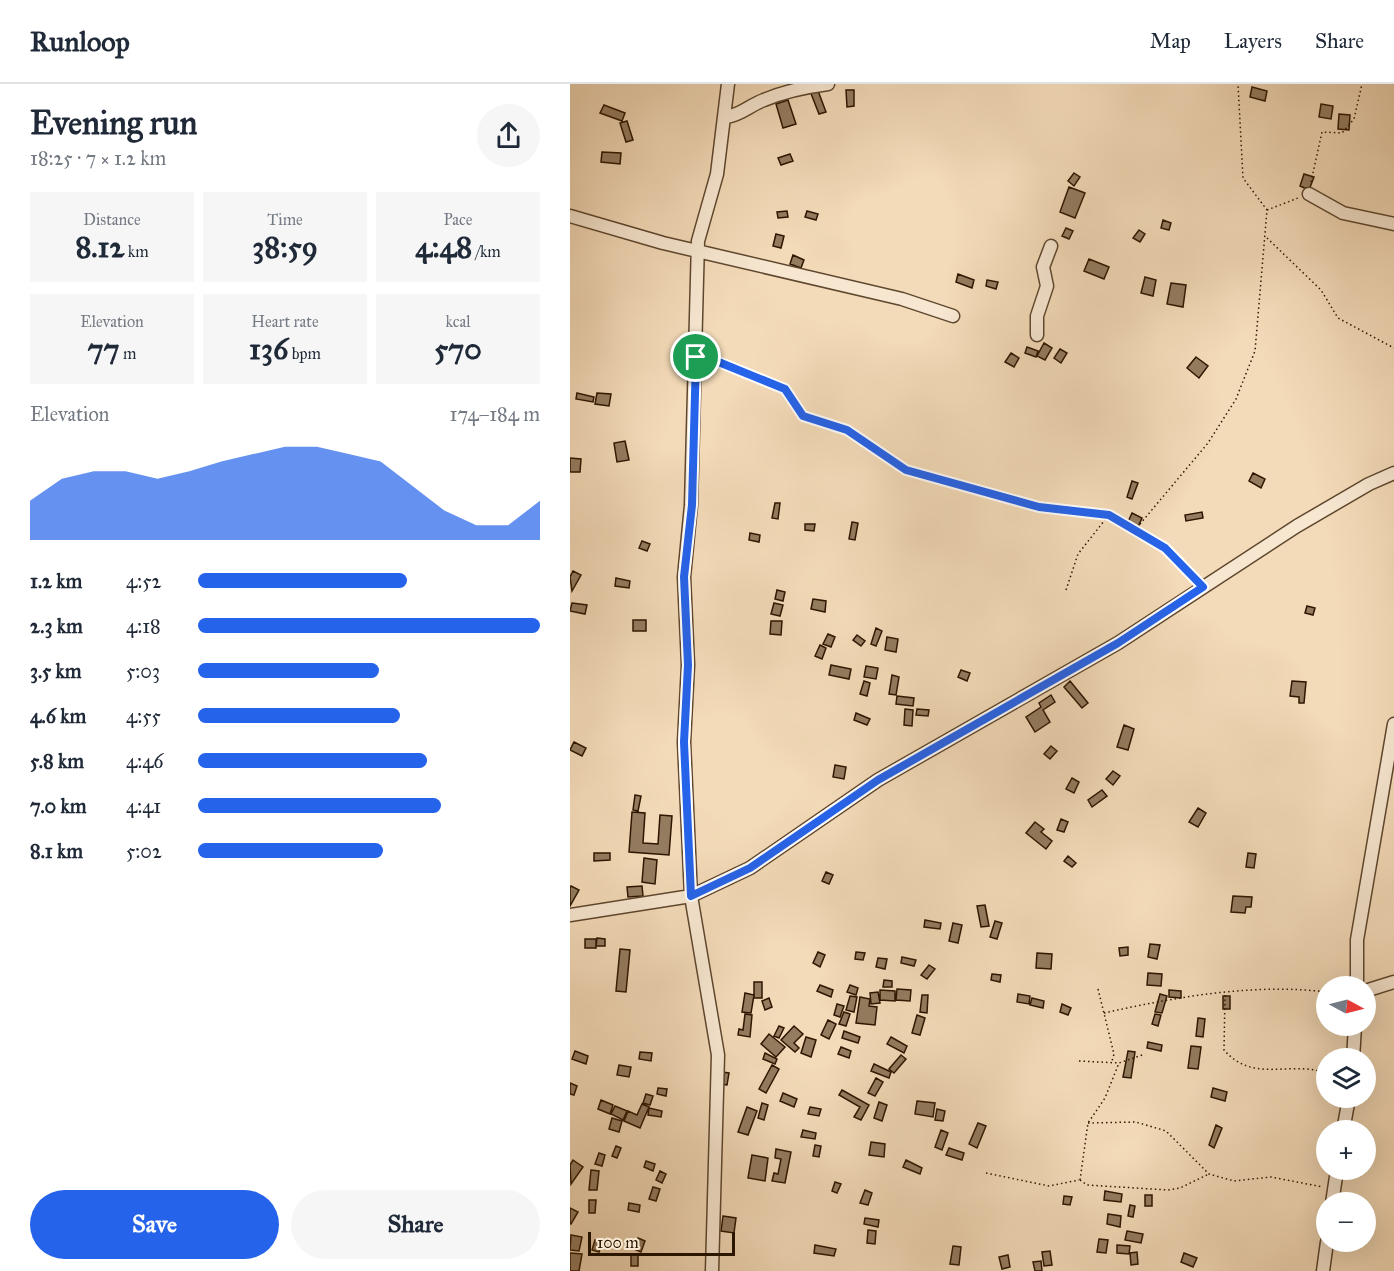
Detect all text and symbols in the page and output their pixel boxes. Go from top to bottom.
text: Runloop [30,24,130,59]
text: Map [1150,28,1191,54]
text: Layers [1224,28,1282,54]
text: Share [1315,28,1364,54]
text: Evening run [30,103,197,143]
button: share [477,104,540,167]
text: 18:25 · 7 × 1.2 km [30,146,166,170]
text: Distance [83,210,141,229]
text: Time [267,210,303,229]
text: Pace [443,210,473,229]
text: 8.12 [75,229,124,265]
text: 38:59 [252,229,318,265]
text: 4:48 [415,229,472,265]
text: km [124,242,149,261]
text: /km [472,242,501,261]
text: Elevation [80,312,144,331]
text: Heart rate [251,312,319,331]
text: kcal [445,312,471,331]
text: 77 [88,331,120,367]
text: 136 [249,331,288,367]
text: 570 [434,331,482,367]
pin [670,331,721,382]
icon: arrive [679,340,712,373]
text: m [120,344,136,363]
text: bpm [288,344,321,363]
text: Elevation [30,402,109,426]
text: 174–184 m [449,402,540,426]
text: 1.2 km [30,569,82,593]
text: 4:52 [126,569,161,593]
text: 2.3 km [30,614,83,638]
text: 4:18 [126,614,161,638]
text: 3.5 km [30,659,82,683]
text: 5:03 [126,659,160,683]
text: 4.6 km [30,704,86,728]
text: 4:55 [126,704,161,728]
text: 5.8 km [30,749,84,773]
text: 4:46 [126,749,164,773]
text: 7.0 km [30,794,87,818]
text: 4:41 [126,794,161,818]
text: 8.1 km [30,839,83,863]
text: 5:02 [126,839,162,863]
north arrow [1316,976,1376,1036]
map controls [1316,976,1376,1252]
button: layers [1316,1048,1376,1108]
button: + [1316,1120,1376,1180]
button: Save [30,1190,279,1259]
button: Share [291,1190,540,1259]
button: − [1316,1192,1376,1252]
scale bar [588,1229,735,1256]
text: 100 m [597,1233,639,1252]

